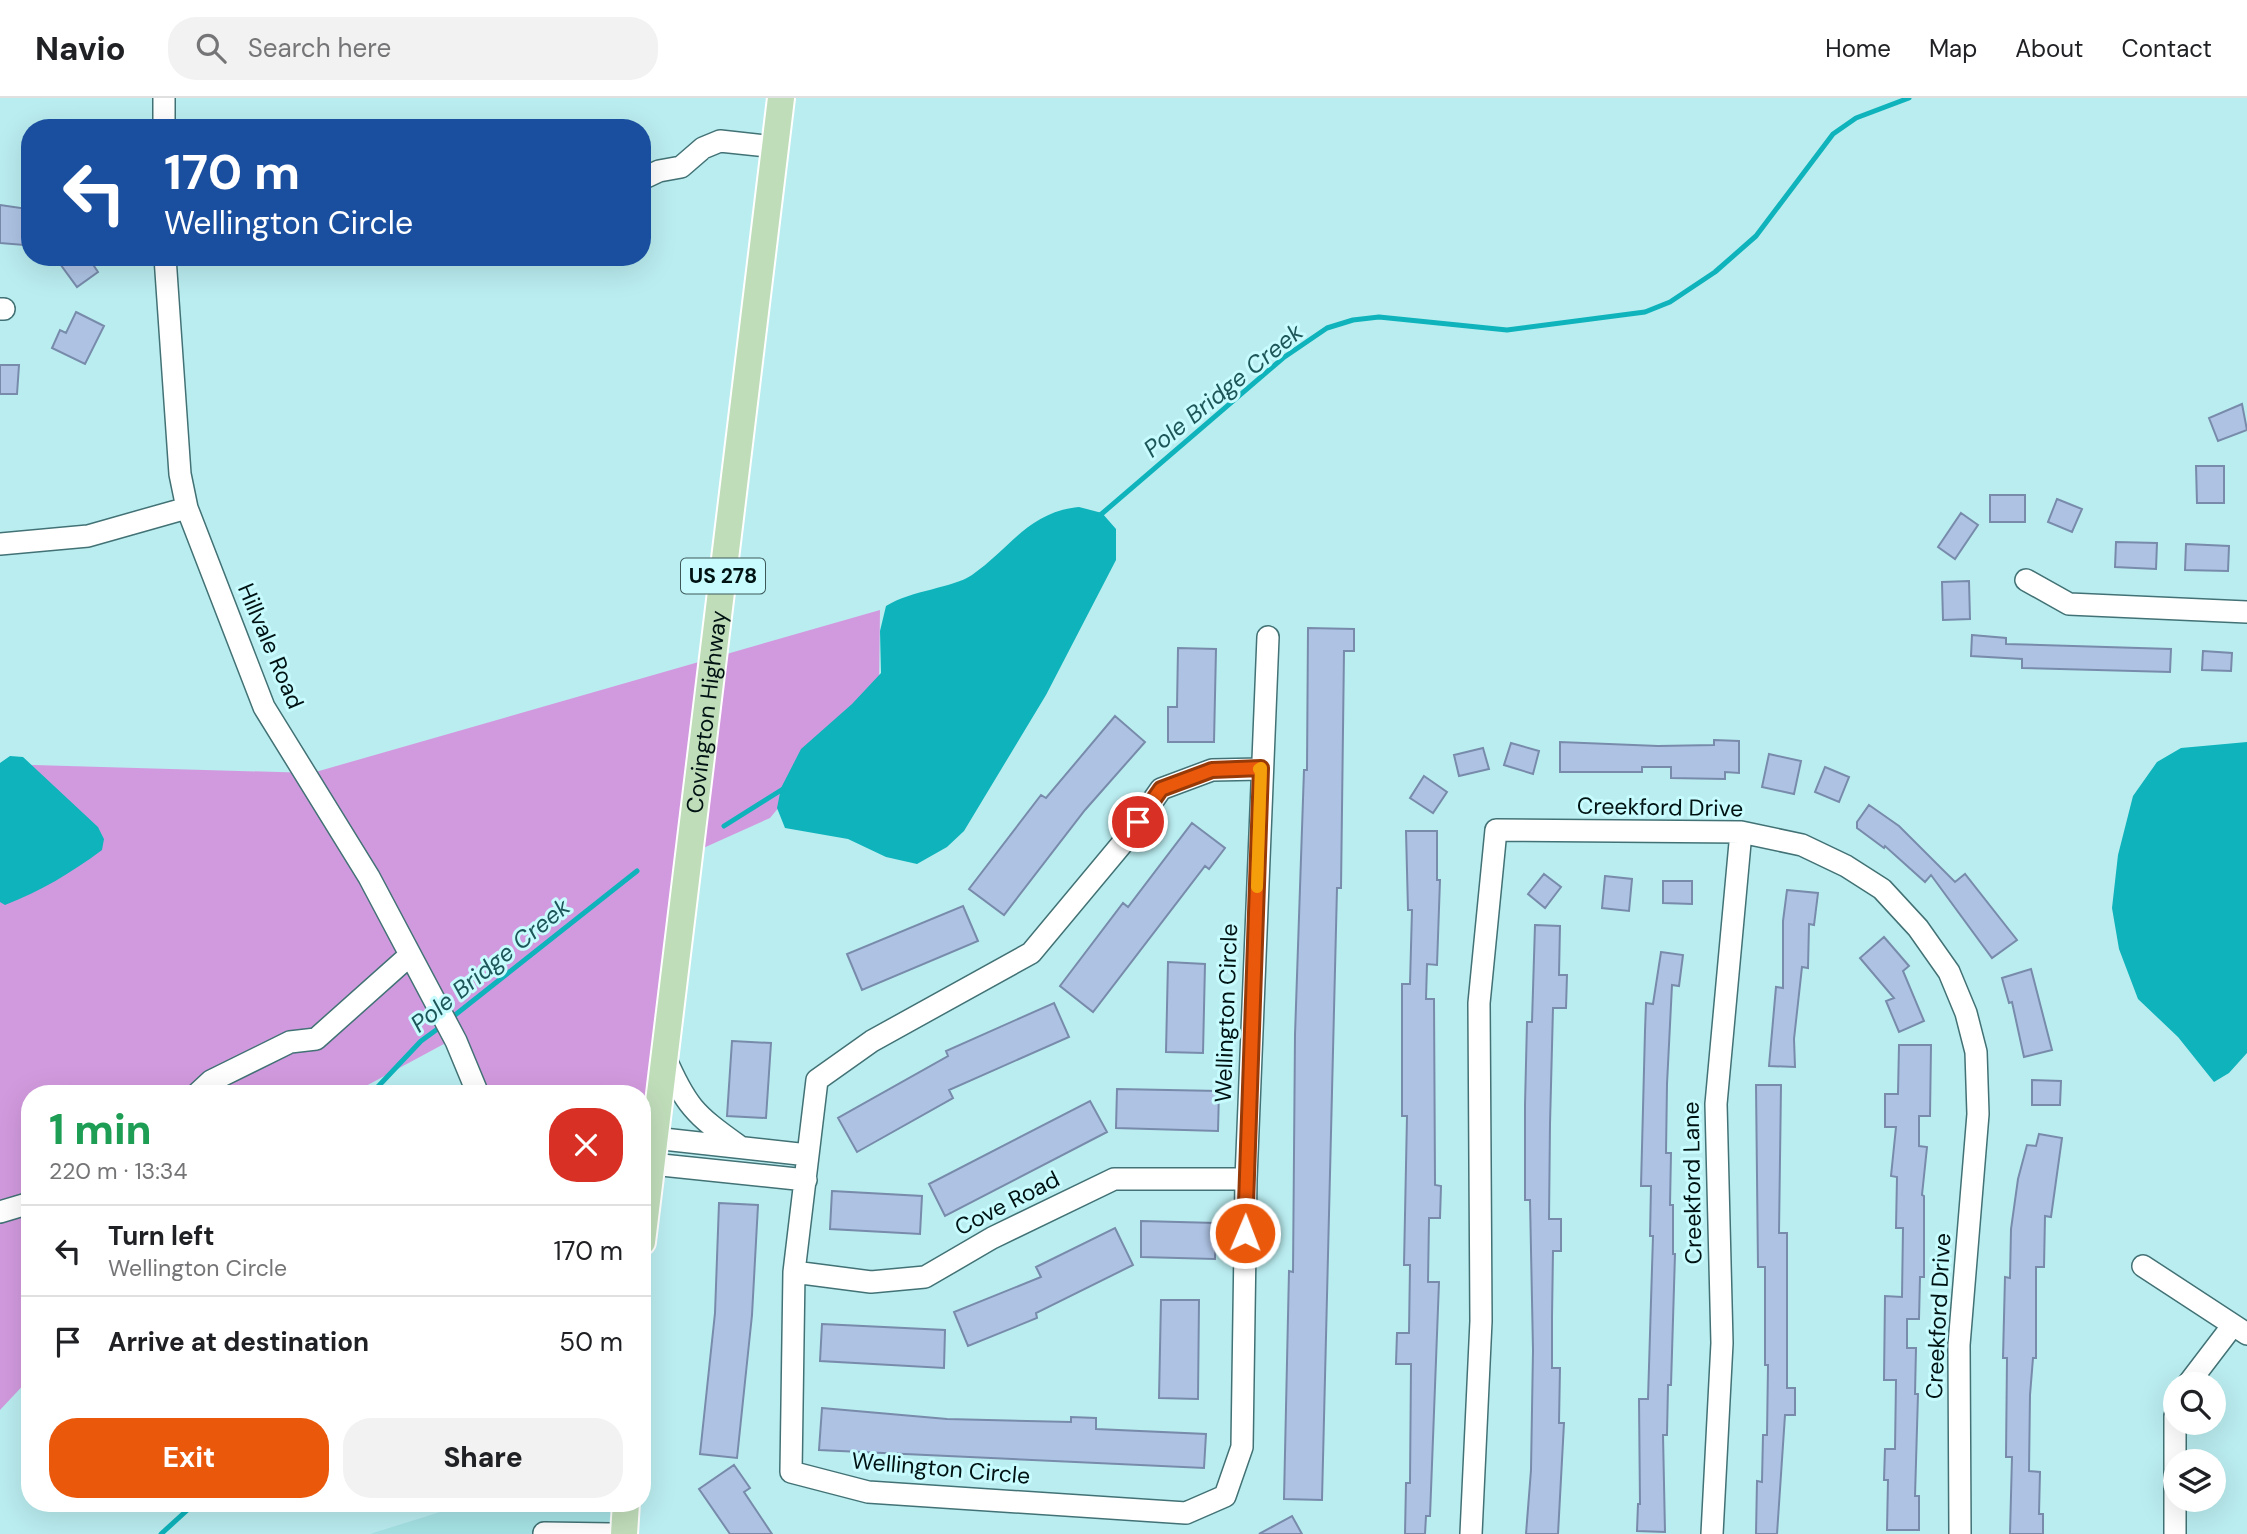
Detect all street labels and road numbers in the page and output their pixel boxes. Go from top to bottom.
road number: US 278 [681,559,765,594]
street label: Hillvale Road [231,579,311,713]
street label: Covington Highway [679,608,734,815]
street label: Creekford Drive [1577,791,1743,823]
street label: Wellington Circle [1208,923,1244,1103]
street label: Creekford Lane [1676,1101,1708,1265]
street label: Cove Road [949,1164,1065,1242]
street label: Creekford Drive [1919,1232,1957,1400]
street label: Wellington Circle [851,1445,1031,1491]

